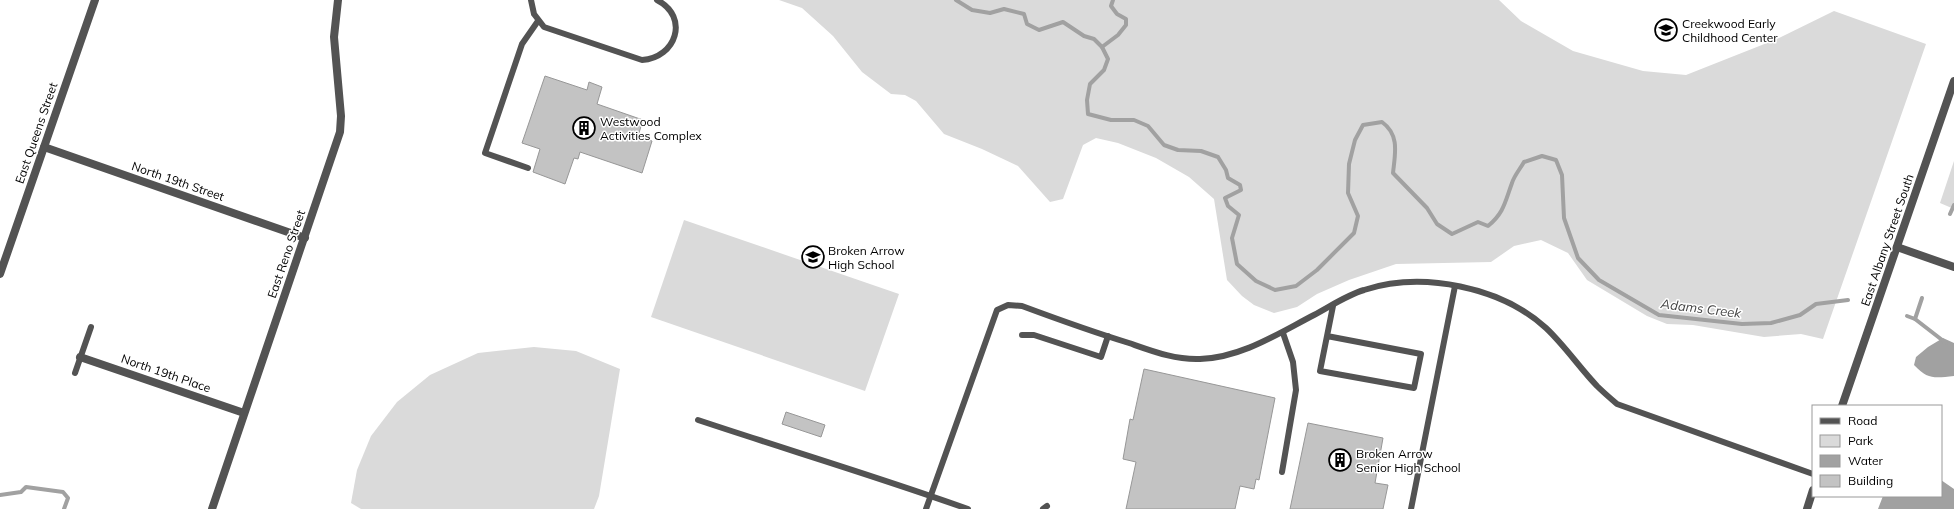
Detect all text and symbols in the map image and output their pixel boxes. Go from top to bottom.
place label: Creekwood Early Childhood Center [1682,16,1778,45]
school or university icon: Creekwood Early Childhood Center [1653,17,1679,43]
street label: East Queens Street [12,80,60,186]
place label: Westwood Activities Complex [600,114,702,143]
building icon: Westwood Activities Complex [571,115,597,141]
street label: North 19th Street [130,158,226,204]
street label: East Albany Street South [1857,172,1917,308]
street label: East Reno Street [264,208,308,300]
place label: Broken Arrow High School [828,243,905,272]
school or university icon: Broken Arrow High School [800,244,826,270]
water label: Adams Creek [1659,295,1742,321]
street label: North 19th Place [119,351,213,395]
legend [1812,405,1942,497]
text: Road [1848,413,1877,428]
text: Park [1848,433,1874,448]
place label: Broken Arrow Senior High School [1356,446,1461,475]
building icon: Broken Arrow Senior High School [1327,447,1353,473]
text: Water [1848,453,1884,468]
text: Building [1848,473,1893,488]

